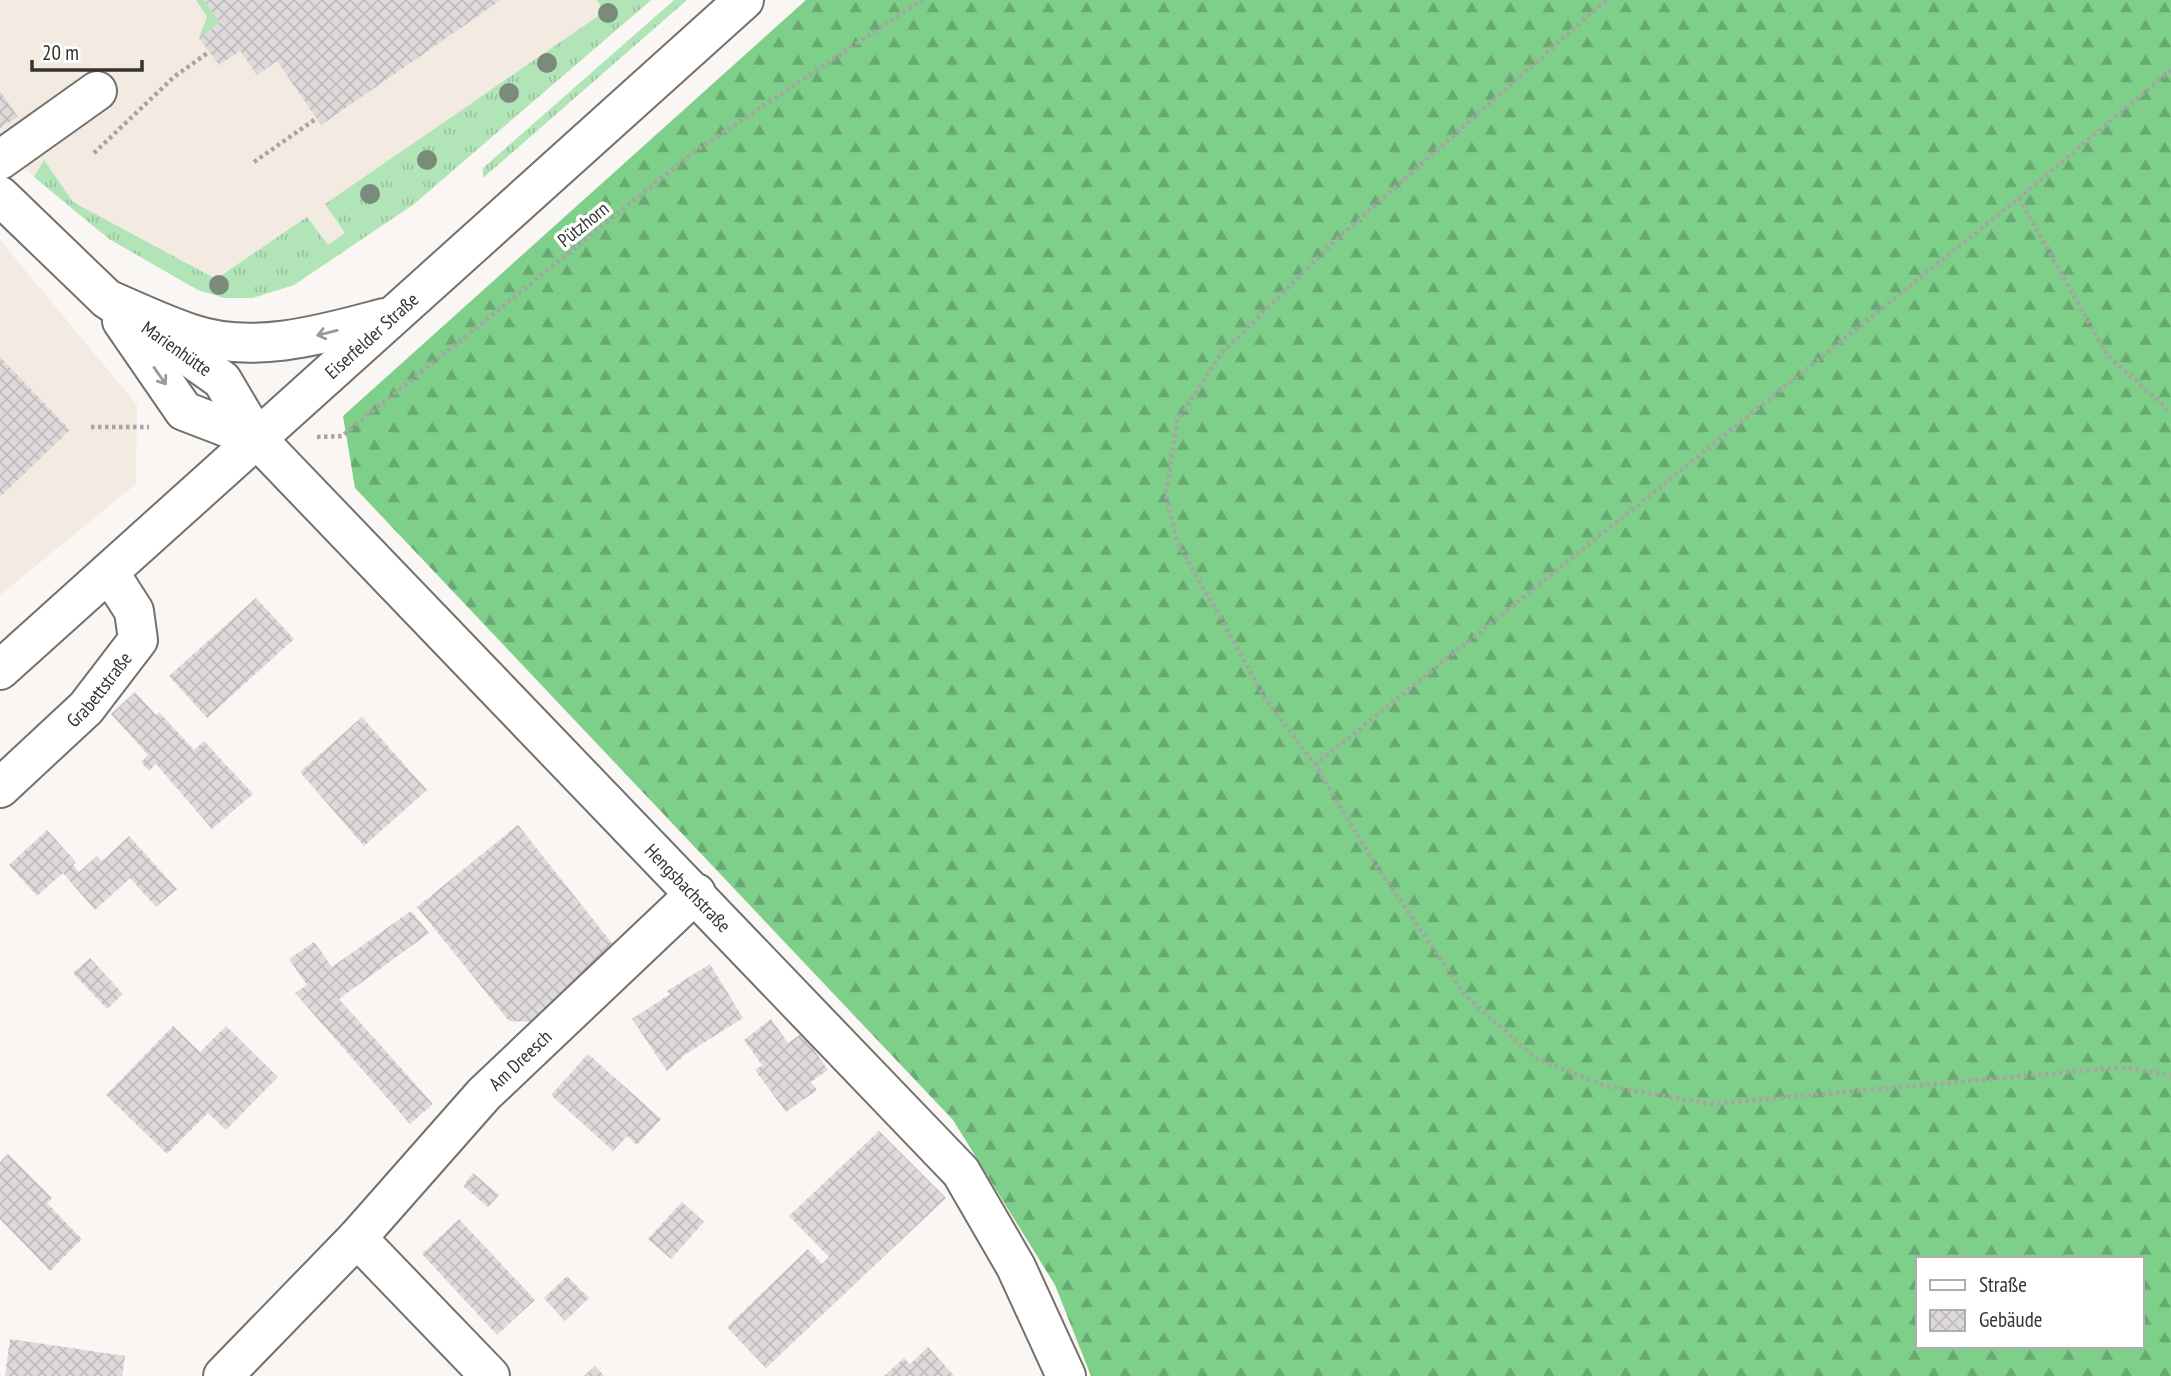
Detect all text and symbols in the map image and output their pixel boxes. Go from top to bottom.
scale bar [32,28,142,72]
text: 20 m [42,39,79,66]
street label: Pützhorn [553,196,613,252]
street label: Eiserfelder Straße [320,287,423,384]
street label: Marienhütte [137,315,217,381]
one-way arrow [316,327,339,340]
one-way arrow [153,366,167,385]
street label: Grabettstraße [61,647,137,732]
street label: Hengsbachstraße [640,838,736,937]
street label: Am Dreesch [484,1024,556,1095]
legend [1916,1257,2143,1348]
text: Straße [1979,1271,2027,1298]
text: Gebäude [1979,1306,2042,1333]

